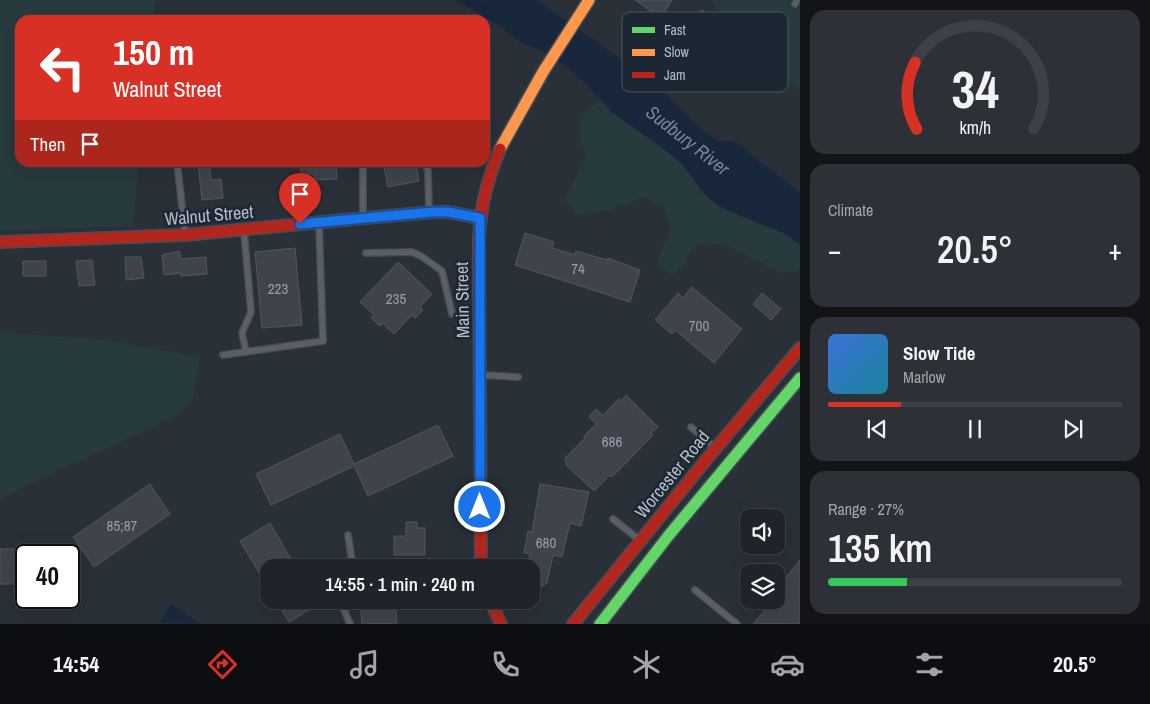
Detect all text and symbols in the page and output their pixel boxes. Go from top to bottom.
legend [622,12,788,92]
text: Fast [664,21,686,39]
text: 150 m [113,29,194,76]
icon: left [30,35,95,100]
text: Slow [664,43,690,61]
text: 34 [951,54,999,124]
text: Jam [664,66,686,84]
text: Walnut Street [113,74,222,104]
water label: Sudbury River [641,99,736,181]
text: km/h [959,116,991,140]
icon: arrive [76,130,104,158]
text: Then [30,131,66,157]
pin [279,173,321,224]
icon: arrive [286,180,314,208]
street label: Walnut Street [164,199,254,231]
text: Climate [828,199,873,221]
text: 20.5° [937,224,1013,275]
text: − [828,231,841,269]
text: + [1109,231,1122,269]
house number: 74 [571,258,585,279]
street label: Main Street [449,262,475,338]
house number: 223 [268,278,288,299]
house number: 235 [386,288,406,309]
house number: 700 [689,315,709,336]
text: Slow Tide [903,340,975,366]
text: Marlow [903,366,945,388]
icon: previous [863,415,891,443]
icon: pause [961,415,989,443]
icon: next [1059,415,1087,443]
street label: Worcester Road [629,425,715,523]
house number: 686 [602,431,622,452]
position arrow [453,480,505,532]
text: Range · 27% [828,498,904,520]
map controls [740,509,785,609]
button: sound [740,509,785,554]
house number: 85;87 [107,515,138,536]
text: 135 km [828,523,932,574]
house number: 680 [536,532,556,553]
speed limit sign: 40 [15,544,80,609]
button: layers [740,564,785,609]
text: 14:55 · 1 min · 240 m [325,571,475,597]
icon: directions [205,647,240,682]
icon: music [347,647,382,682]
icon: phone [488,647,523,682]
icon: climate [629,647,664,682]
icon: car [770,647,805,682]
icon: filters [912,647,947,682]
text: 14:54 [53,649,99,679]
text: 20.5° [1053,649,1097,679]

